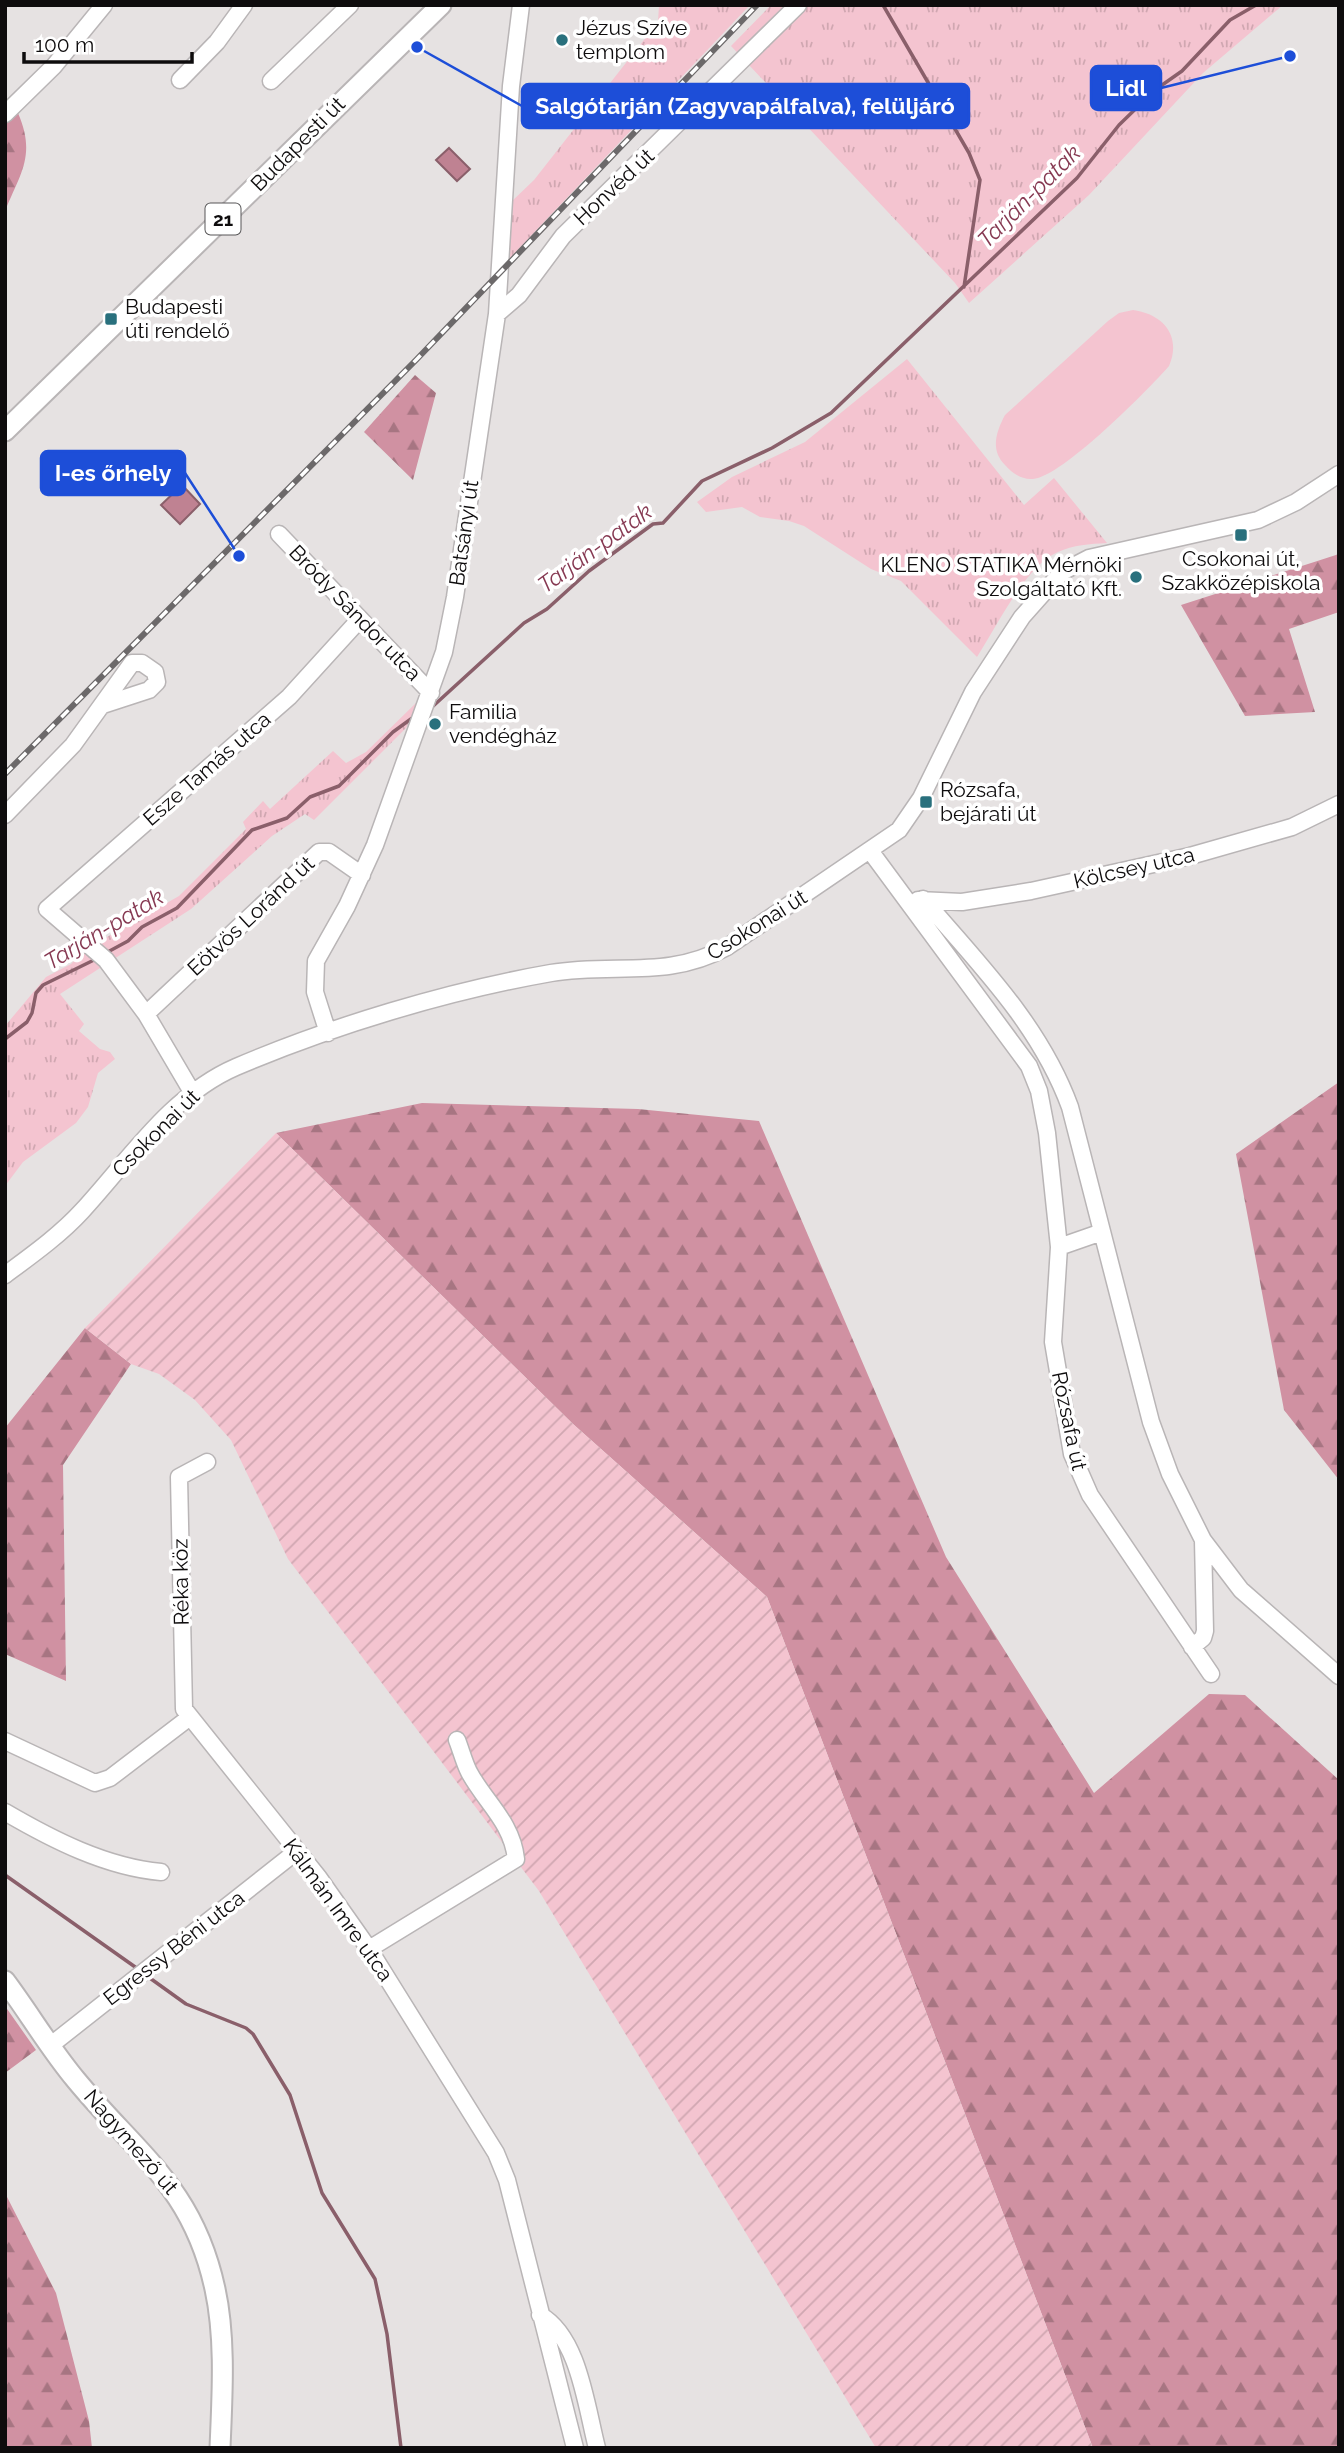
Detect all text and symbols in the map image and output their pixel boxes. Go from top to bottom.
place label: Jézus Szíve templom [576,15,687,64]
scale bar [24,21,192,65]
text: 100 m [35,32,94,57]
marker: Jézus Szíve templom [554,32,570,48]
callout: Lidl [1091,66,1161,110]
text: Lidl [1105,74,1147,101]
callout: Salgótarján (Zagyvapálfalva), felüljáró [522,84,969,128]
street label: Budapesti út [245,91,350,196]
text: Salgótarján (Zagyvapálfalva), felüljáró [535,92,955,119]
water label: Tarján-patak [972,139,1086,253]
street label: Honvéd út [568,143,659,230]
road number: 21 [206,204,241,234]
place label: Budapesti úti rendelő [125,294,230,343]
marker: Budapesti úti rendelő [103,311,119,327]
callout: I-es őrhely [41,451,185,495]
text: I-es őrhely [55,459,172,486]
street label: Batsányi út [444,478,483,588]
water label: Tarján-patak [532,497,657,598]
marker: Csokonai út, Szakközépiskola [1233,527,1249,543]
street label: Bródy Sándor utca [284,539,427,686]
place label: Csokonai út, Szakközépiskola [1162,546,1320,595]
place label: KLENO STATIKA Mérnöki Szolgáltató Kft. [880,552,1122,601]
marker: KLENO STATIKA Mérnöki Szolgáltató Kft. [1128,569,1144,585]
place label: Familia vendégház [449,699,557,748]
street label: Esze Tamás utca [138,706,276,831]
marker: Familia vendégház [427,716,443,732]
place label: Rózsafa, bejárati út [940,777,1037,826]
marker: Rózsafa, bejárati út [918,794,934,810]
street label: Kölcsey utca [1071,841,1197,894]
street label: Eötvös Loránd út [182,851,319,981]
water label: Tarján-patak [39,882,168,975]
street label: Csokonai út [702,884,811,965]
street label: Csokonai út [107,1084,205,1182]
street label: Rózsafa út [1047,1369,1092,1473]
street label: Réka köz [167,1538,194,1626]
street label: Kálmán Imre utca [278,1833,399,1986]
street label: Egressy Béni utca [98,1885,249,2010]
street label: Nagymező út [79,2084,184,2199]

